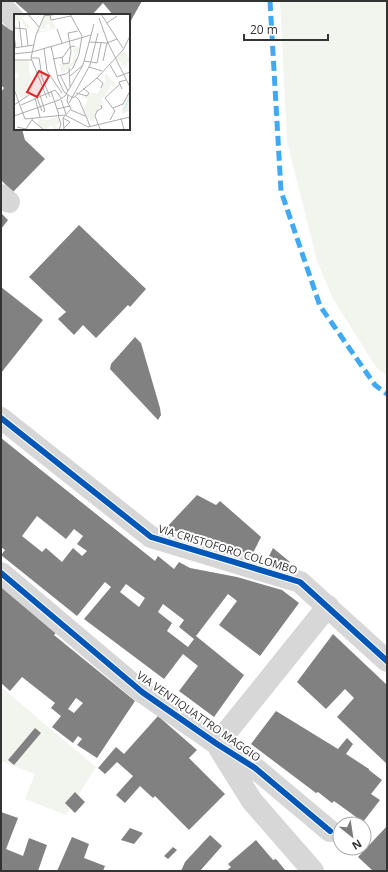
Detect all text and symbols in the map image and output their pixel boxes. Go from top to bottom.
inset map [14,14,130,130]
scale bar [244,16,328,42]
text: 20 m [250,21,278,38]
street label: VIA CRISTOFORO COLOMBO [157,521,299,577]
street label: VIA VENTIQUATTRO MAGGIO [134,667,264,765]
north arrow [332,816,372,856]
text: N [350,836,365,854]

